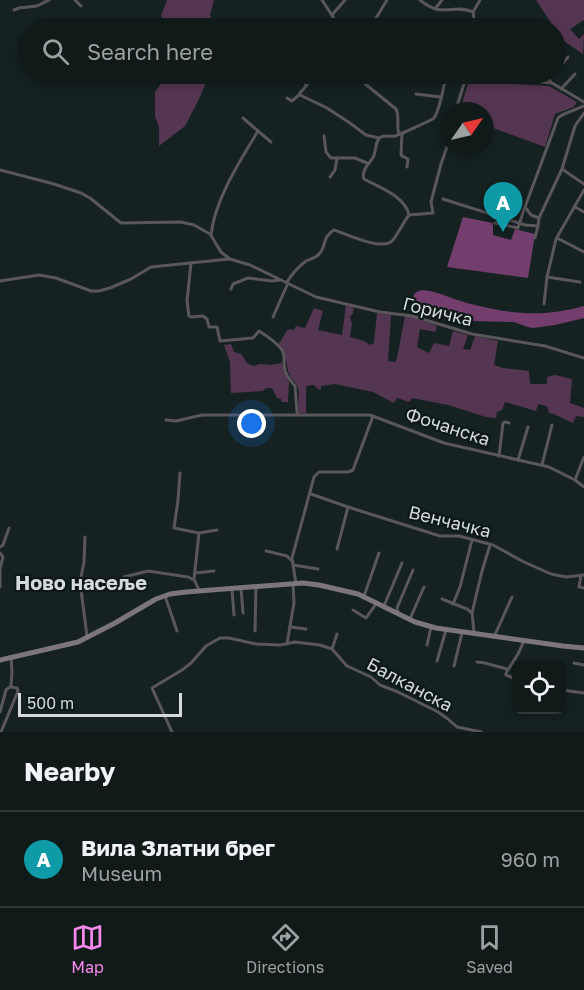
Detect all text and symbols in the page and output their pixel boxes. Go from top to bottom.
search box [18,18,566,84]
icon: search [39,35,72,68]
text: Search here [87,38,213,65]
north arrow [440,102,494,156]
pin: A [484,182,522,232]
street label: Горичка [401,292,475,330]
street label: Фочанска [403,402,493,450]
your location [237,409,266,438]
street label: Венчачка [407,500,493,542]
district label: Ново насеље [15,570,147,594]
street label: Балканска [363,652,457,716]
map controls [512,660,566,714]
button: locate [512,660,566,714]
scale bar [18,690,182,718]
text: 500 m [27,693,74,713]
text: Nearby [24,756,115,787]
text: Вила Златни брег [81,834,275,861]
text: A [36,847,51,871]
text: 960 m [501,847,560,871]
text: Museum [81,861,162,885]
tab: Map [71,921,104,977]
tab: Directions [246,921,324,977]
tab: Saved [466,921,513,977]

